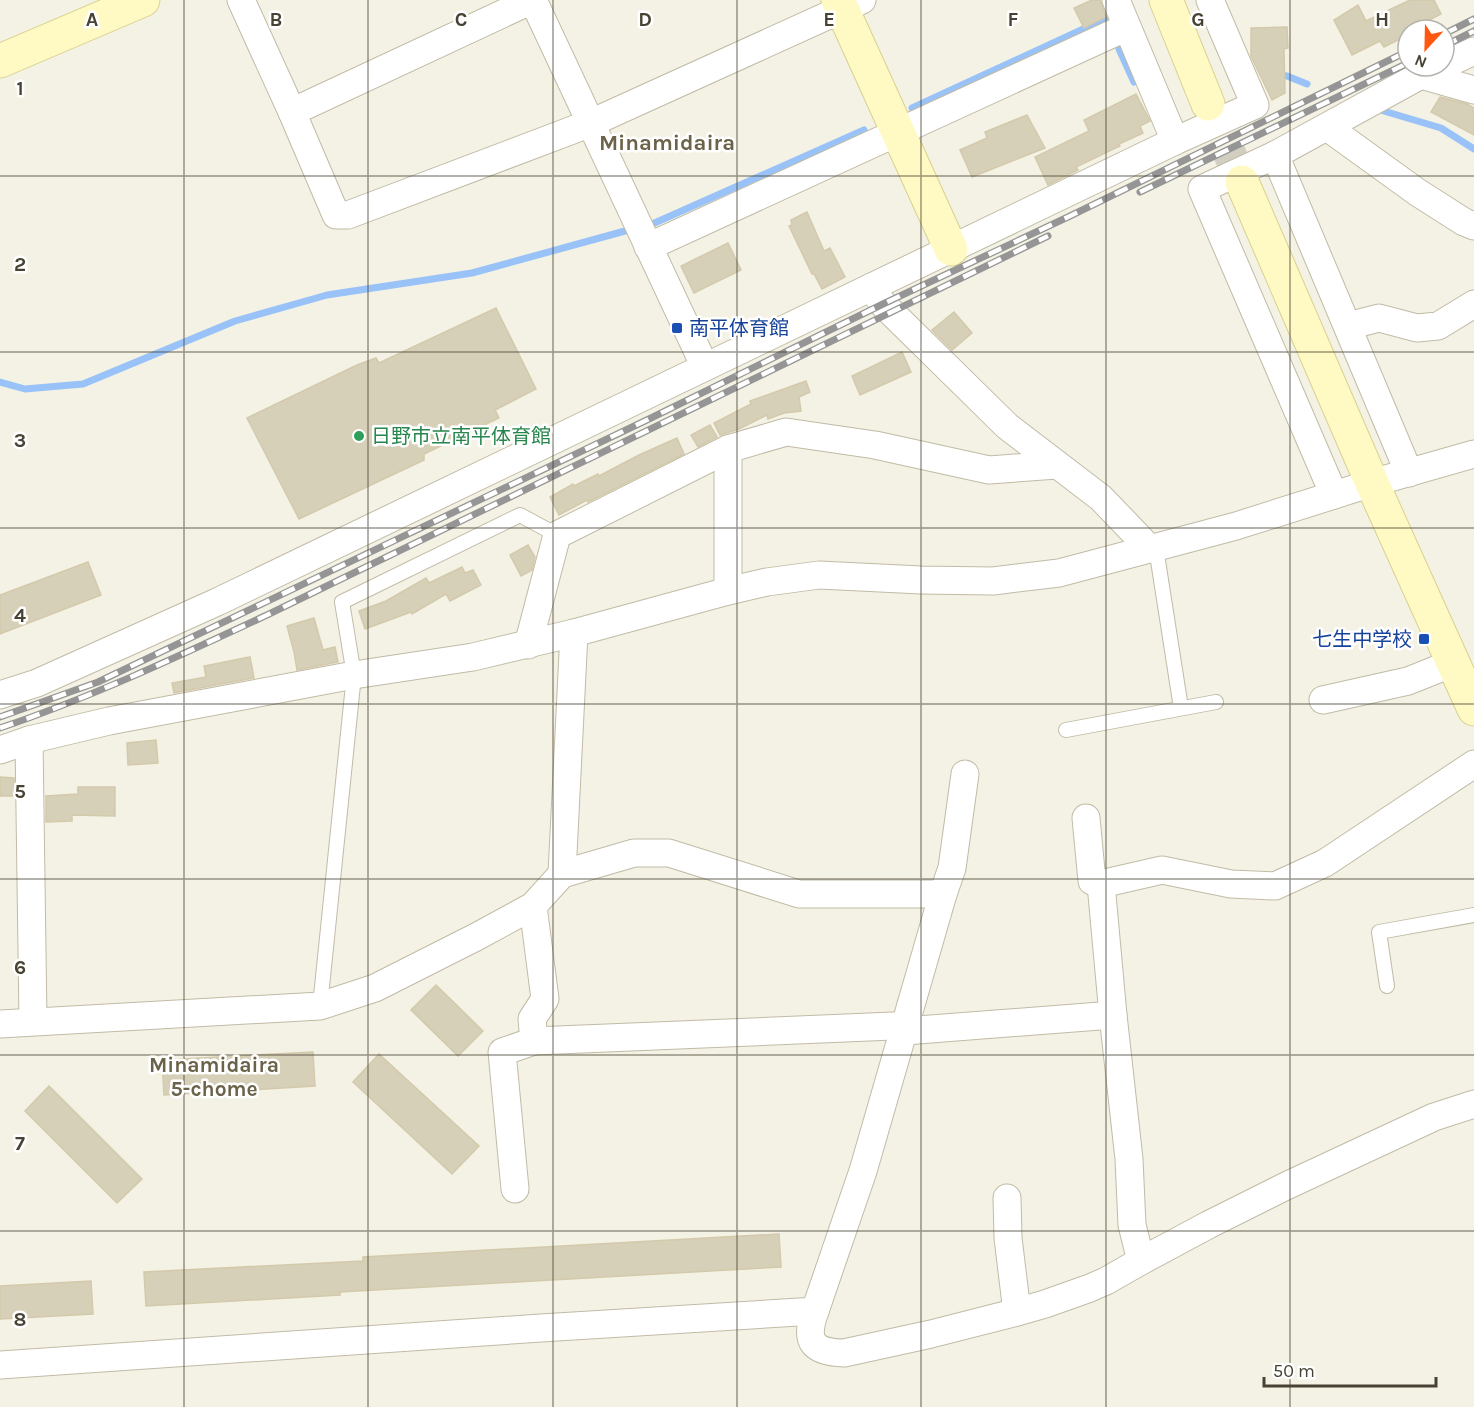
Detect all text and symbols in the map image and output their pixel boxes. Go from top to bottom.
text: A [86,8,99,31]
text: B [270,8,282,31]
text: C [455,8,467,31]
text: D [638,8,652,31]
text: E [823,8,835,31]
text: F [1008,8,1019,31]
text: G [1191,8,1205,31]
text: H [1375,8,1389,31]
north arrow [1396,18,1456,78]
text: N [1412,50,1429,72]
text: 1 [16,77,24,100]
district label: Minamidaira [599,130,735,156]
text: 2 [14,253,26,276]
place label: 南平体育館 [689,317,789,340]
marker: 南平体育館 [670,321,684,335]
place label: 日野市立南平体育館 [371,425,551,448]
text: 3 [14,429,26,452]
marker: 日野市立南平体育館 [352,429,366,443]
text: 4 [14,604,26,627]
place label: 七生中学校 [1312,628,1412,651]
marker: 七生中学校 [1417,632,1431,646]
text: 5 [14,780,26,803]
text: 6 [14,956,26,979]
district label: Minamidaira 5-chome [149,1053,279,1101]
text: 7 [15,1132,25,1155]
text: 8 [14,1308,26,1331]
scale bar [1264,1350,1436,1388]
text: 50 m [1273,1360,1315,1382]

